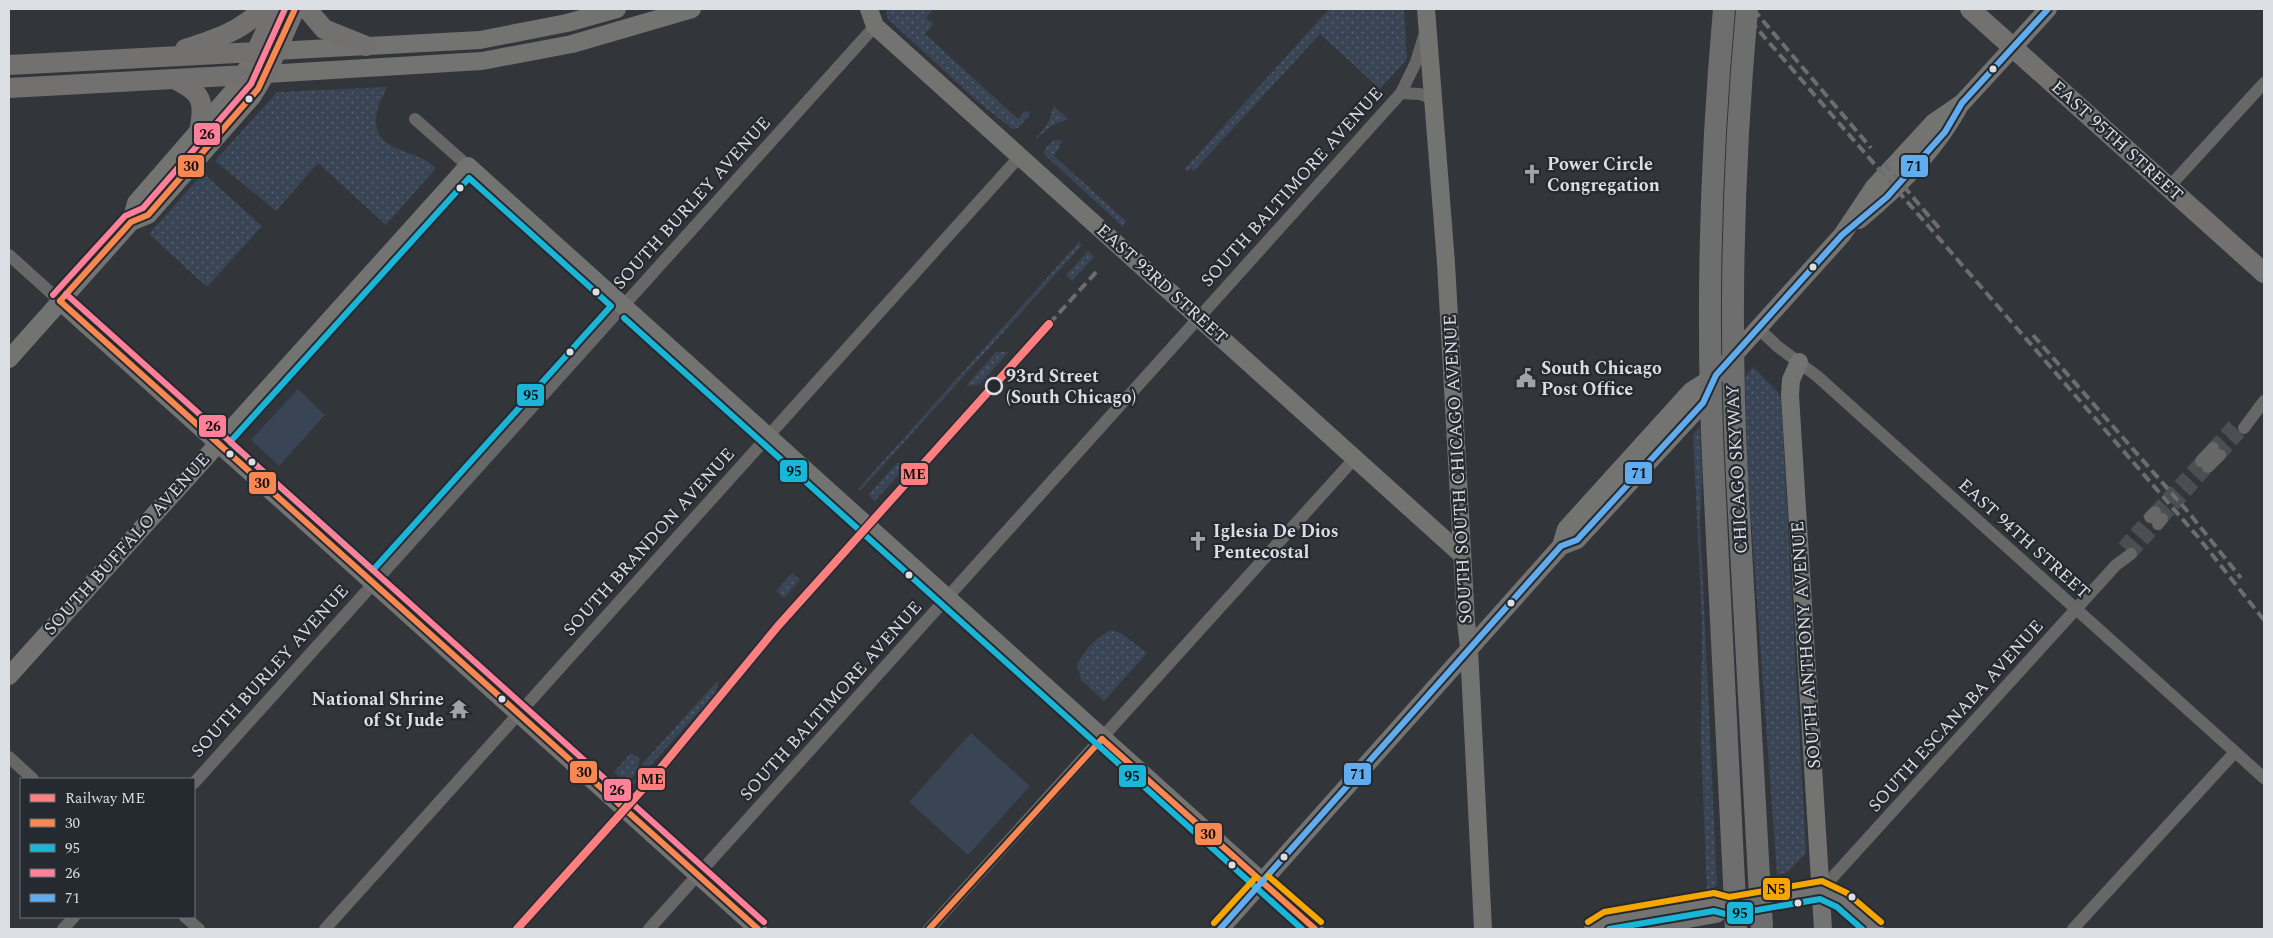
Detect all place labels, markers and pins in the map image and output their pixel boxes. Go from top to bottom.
unlabelled marker [1988,64,1998,74]
unlabelled marker [244,94,254,104]
place label: Power Circle Congregation [1547,151,1660,199]
church icon: Power Circle Congregation [1521,163,1543,185]
unlabelled marker [455,183,465,193]
unlabelled marker [1808,262,1818,272]
unlabelled marker [591,287,601,297]
unlabelled marker [565,347,575,357]
place label: South Chicago Post Office [1541,355,1662,403]
place label: 93rd Street (South Chicago) [1006,363,1136,411]
public building icon: South Chicago Post Office [1515,367,1537,389]
marker: 93rd Street (South Chicago) [985,377,1003,395]
unlabelled marker [225,449,235,459]
unlabelled marker [247,457,257,467]
place label: Iglesia De Dios Pentecostal [1213,518,1339,566]
church icon: Iglesia De Dios Pentecostal [1187,530,1209,552]
unlabelled marker [904,570,914,580]
unlabelled marker [1506,598,1516,608]
place label: National Shrine of St Jude [312,686,444,734]
unlabelled marker [497,694,507,704]
temple icon: National Shrine of St Jude [448,698,470,720]
unlabelled marker [1279,852,1289,862]
unlabelled marker [1227,860,1237,870]
unlabelled marker [1847,892,1857,902]
unlabelled marker [1793,898,1803,908]

